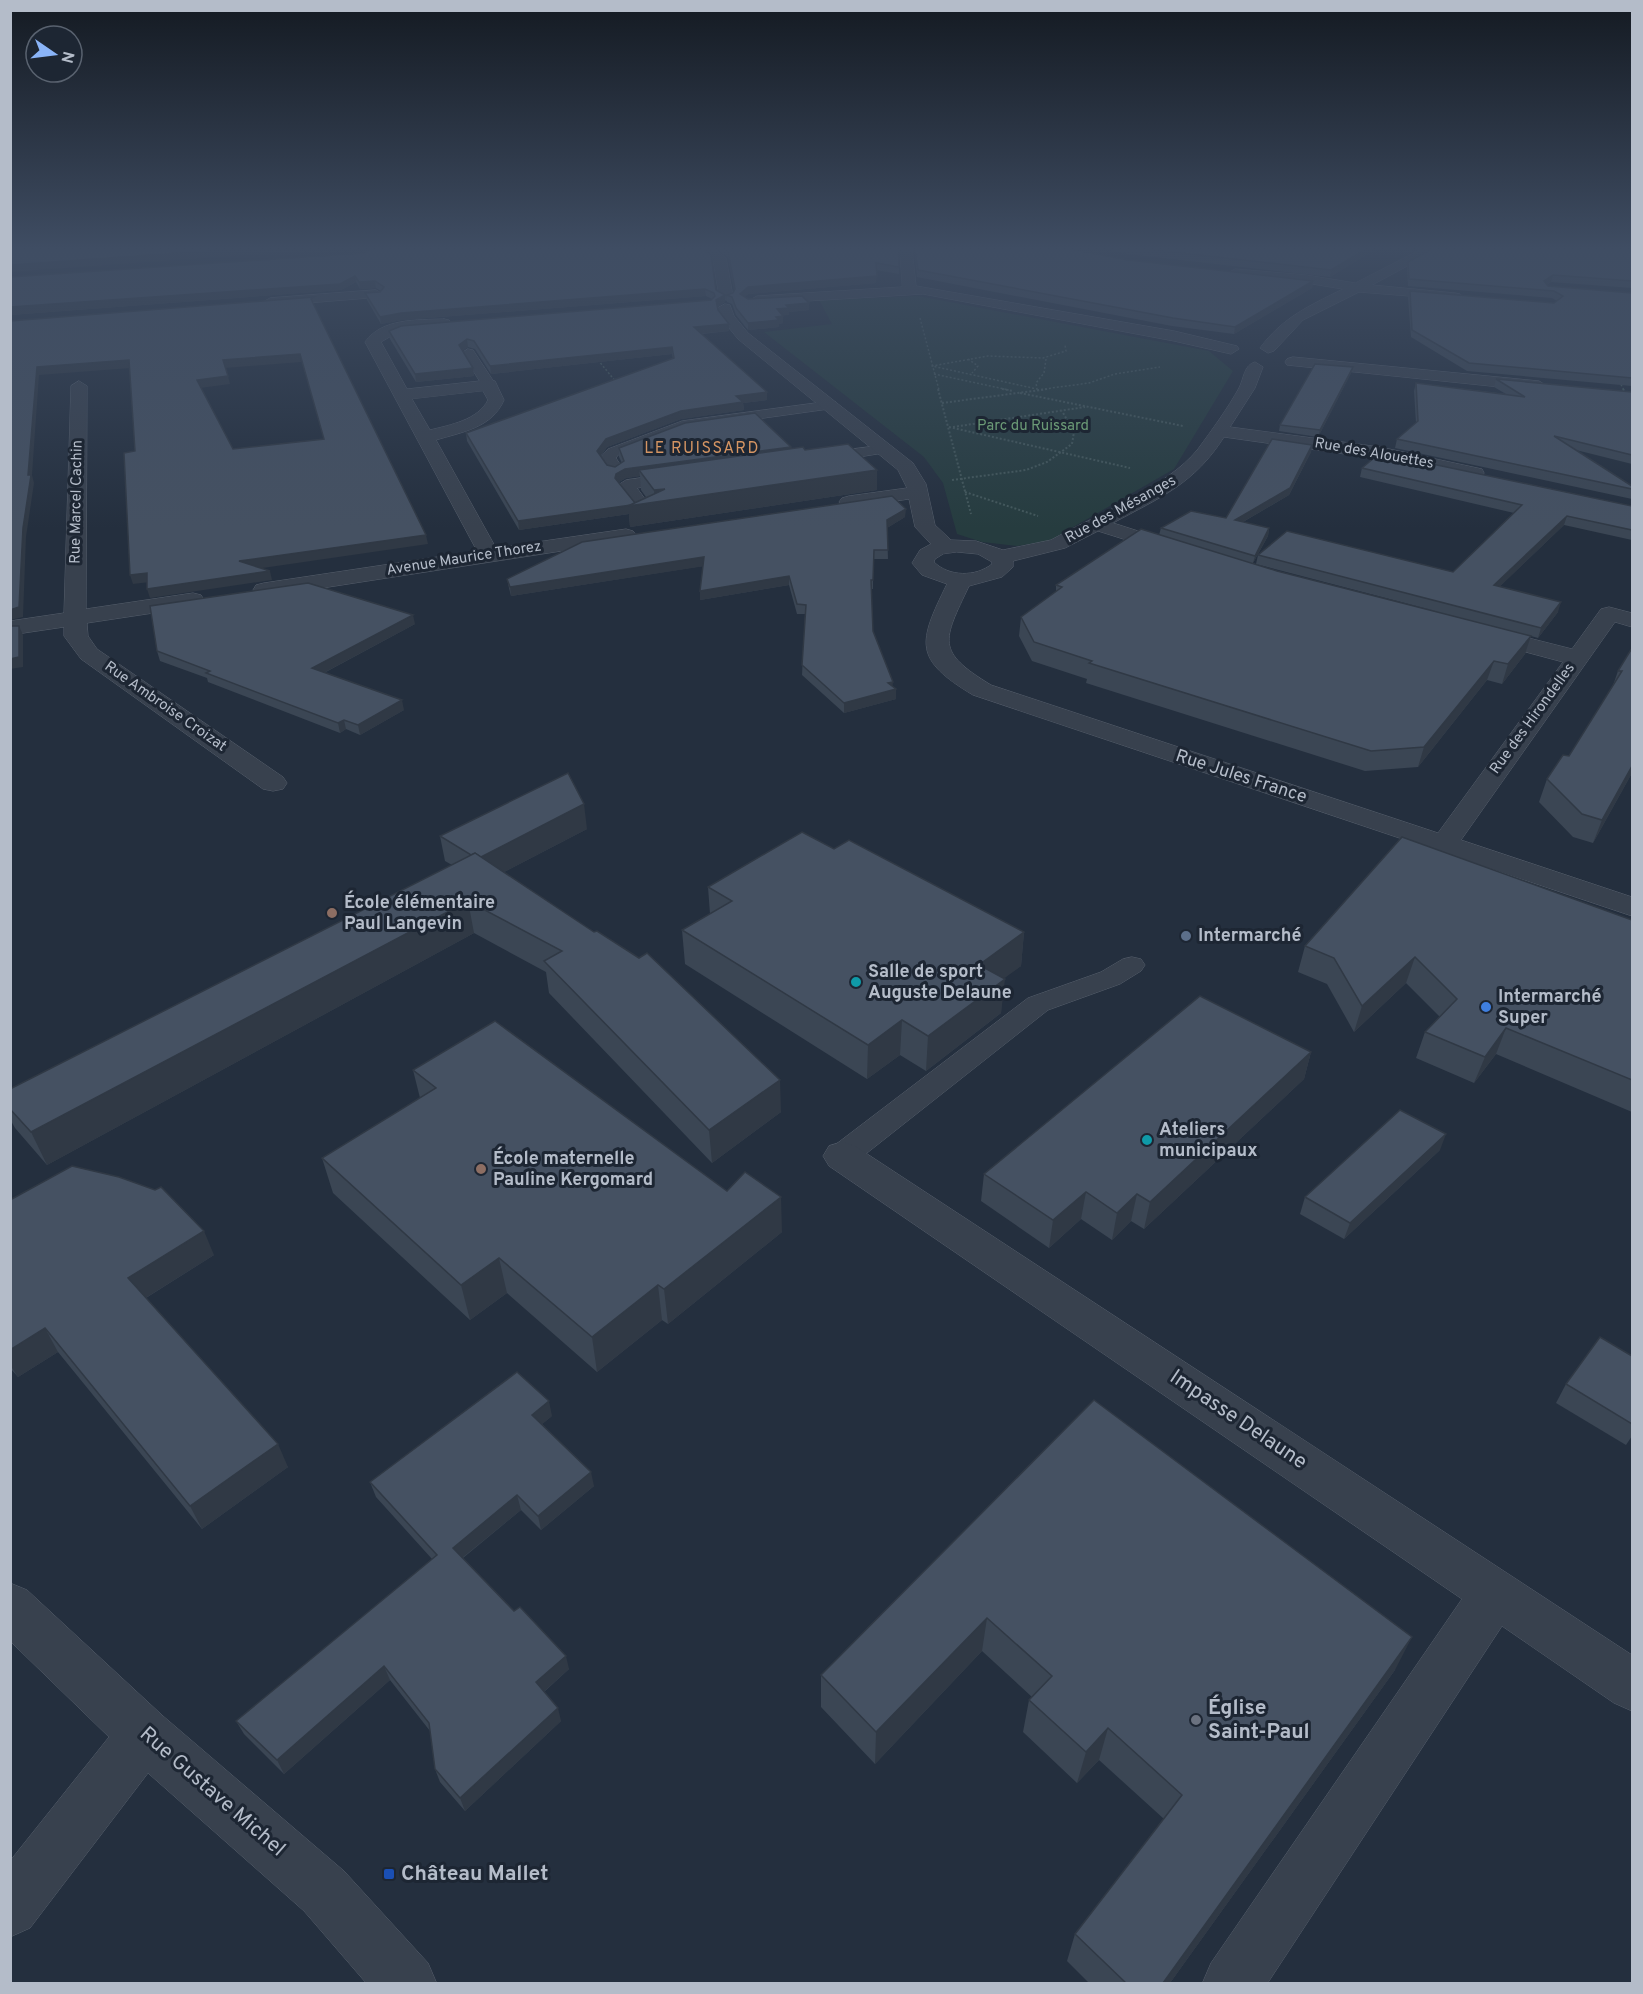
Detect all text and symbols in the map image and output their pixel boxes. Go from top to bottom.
north arrow [24,24,84,84]
text: N [56,49,78,65]
park label: Parc du Ruissard [977,417,1089,436]
street label: Rue des Alouettes [1313,434,1435,474]
district label: LE RUISSARD [644,439,760,459]
street label: Rue Marcel Cachin [66,440,88,564]
street label: Rue des Mésanges [1062,472,1180,548]
street label: Avenue Maurice Thorez [385,537,543,581]
street label: Rue Ambroise Croizat [100,658,230,756]
street label: Rue des Hirondelles [1486,660,1580,778]
street label: Rue Jules France [1172,745,1310,809]
place label: École élémentaire Paul Langevin [344,890,495,936]
marker: École élémentaire Paul Langevin [325,906,339,920]
place label: Intermarché [1198,925,1301,948]
marker: Intermarché [1179,929,1193,943]
place label: Salle de sport Auguste Delaune [868,961,1012,1005]
marker: Salle de sport Auguste Delaune [849,975,863,989]
place label: Intermarché Super [1498,986,1601,1030]
marker: Intermarché Super [1479,1000,1493,1014]
place label: Ateliers municipaux [1159,1119,1258,1163]
marker: Ateliers municipaux [1140,1133,1154,1147]
place label: École maternelle Pauline Kergomard [493,1146,653,1192]
marker: École maternelle Pauline Kergomard [474,1162,488,1176]
street label: Impasse Delaune [1164,1364,1312,1476]
place label: Église Saint-Paul [1208,1694,1310,1746]
marker: Église Saint-Paul [1189,1713,1203,1727]
street label: Rue Gustave Michel [133,1721,291,1863]
place label: Château Mallet [401,1861,548,1888]
marker: Château Mallet [382,1867,396,1881]

